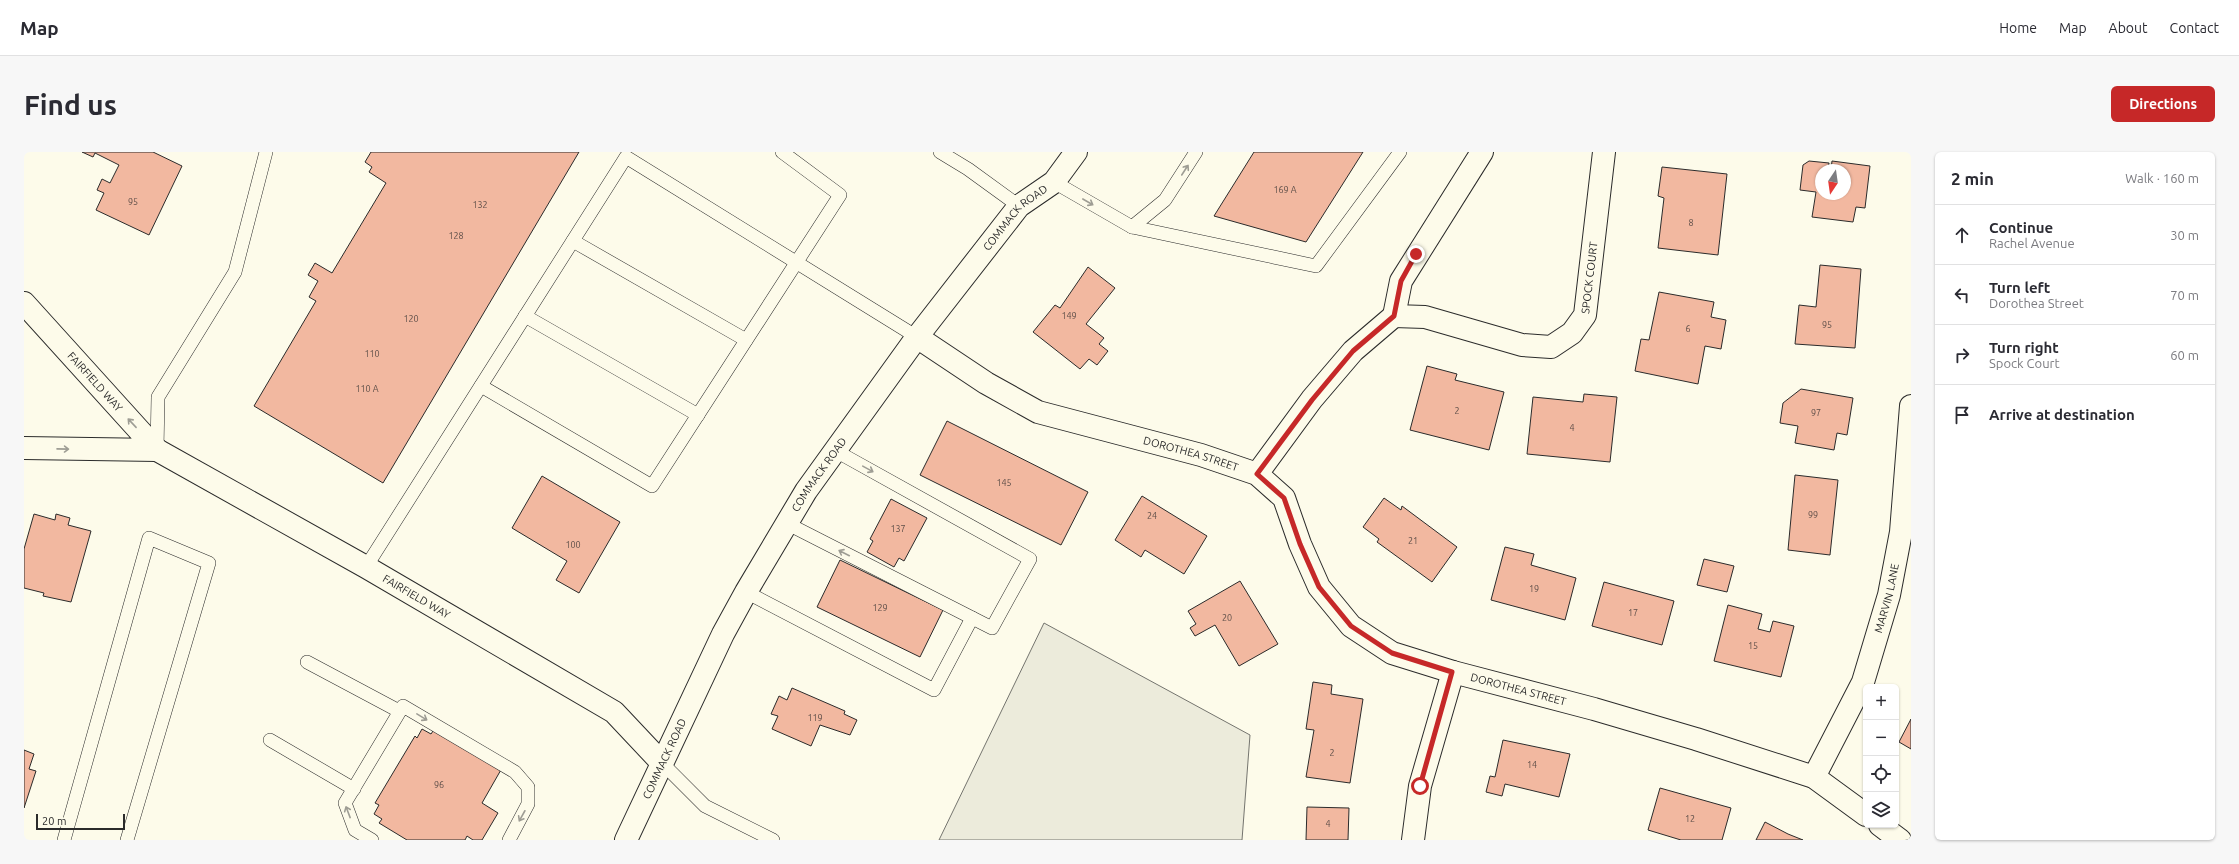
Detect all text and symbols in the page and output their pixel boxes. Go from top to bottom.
text: Map [20,17,59,39]
text: Home [1999,20,2037,36]
text: Map [2059,20,2087,36]
text: About [2109,20,2148,36]
text: Contact [2170,20,2219,36]
button: Directions [2111,86,2215,122]
text: Find us [24,89,117,120]
north arrow [1815,164,1851,200]
one-way arrow [1181,165,1189,176]
text: 2 min [1951,169,1994,188]
text: Walk · 160 m [2125,171,2199,185]
street label: COMMACK ROAD [981,182,1050,253]
house number: 169 A [1273,185,1297,195]
house number: 95 [128,197,138,207]
one-way arrow [1082,198,1094,206]
house number: 132 [472,200,488,210]
house number: 8 [1688,218,1694,228]
text: Continue [1989,219,2053,236]
icon: ahead [1951,224,1973,246]
text: 30 m [2170,228,2199,242]
house number: 128 [448,231,464,241]
text: Rachel Avenue [1989,236,2075,250]
street label: SPOCK COURT [1579,241,1600,314]
route end [1407,245,1425,263]
text: Turn left [1989,279,2050,296]
icon: left [1951,284,1973,306]
text: 70 m [2170,288,2199,302]
text: Dorothea Street [1989,296,2084,310]
house number: 149 [1061,311,1077,321]
house number: 120 [403,314,419,324]
house number: 95 [1822,320,1832,330]
house number: 6 [1685,324,1691,334]
text: Turn right [1989,339,2059,356]
icon: right [1951,344,1973,366]
text: 60 m [2170,348,2199,362]
street label: FAIRFIELD WAY [65,349,125,414]
house number: 110 [364,349,380,359]
text: Spock Court [1989,356,2060,370]
house number: 110 A [355,384,379,394]
icon: arrive [1951,404,1973,426]
house number: 2 [1454,406,1460,416]
text: Arrive at destination [1989,406,2135,423]
house number: 97 [1811,408,1821,418]
one-way arrow [128,418,137,428]
house number: 4 [1569,423,1575,433]
street label: DOROTHEA STREET [1142,434,1240,473]
street label: COMMACK ROAD [789,435,849,514]
one-way arrow [56,445,69,453]
one-way arrow [862,466,874,473]
house number: 145 [996,478,1012,488]
house number: 99 [1808,510,1818,520]
house number: 24 [1147,511,1157,521]
house number: 137 [890,524,906,534]
house number: 21 [1408,536,1418,546]
house number: 100 [565,540,581,550]
one-way arrow [839,548,851,556]
street label: MARVIN LANE [1872,563,1901,634]
street label: FAIRFIELD WAY [381,572,453,621]
house number: 19 [1529,584,1539,594]
house number: 129 [872,603,888,613]
house number: 17 [1628,608,1638,618]
house number: 20 [1222,613,1232,623]
house number: 15 [1748,641,1758,651]
street label: DOROTHEA STREET [1469,671,1568,707]
map controls [1863,684,1899,828]
button: + [1863,684,1899,720]
house number: 119 [807,713,823,723]
one-way arrow [416,714,428,722]
street label: COMMACK ROAD [640,716,689,801]
button: − [1863,720,1899,756]
house number: 2 [1329,748,1335,758]
button: locate [1863,756,1899,792]
house number: 14 [1527,760,1537,770]
route start [1411,777,1429,795]
house number: 96 [434,780,444,790]
button: layers [1863,792,1899,828]
one-way arrow [344,806,352,818]
one-way arrow [518,809,525,821]
scale bar [36,812,125,831]
house number: 12 [1685,814,1695,824]
text: 20 m [42,815,66,827]
house number: 4 [1325,819,1331,829]

